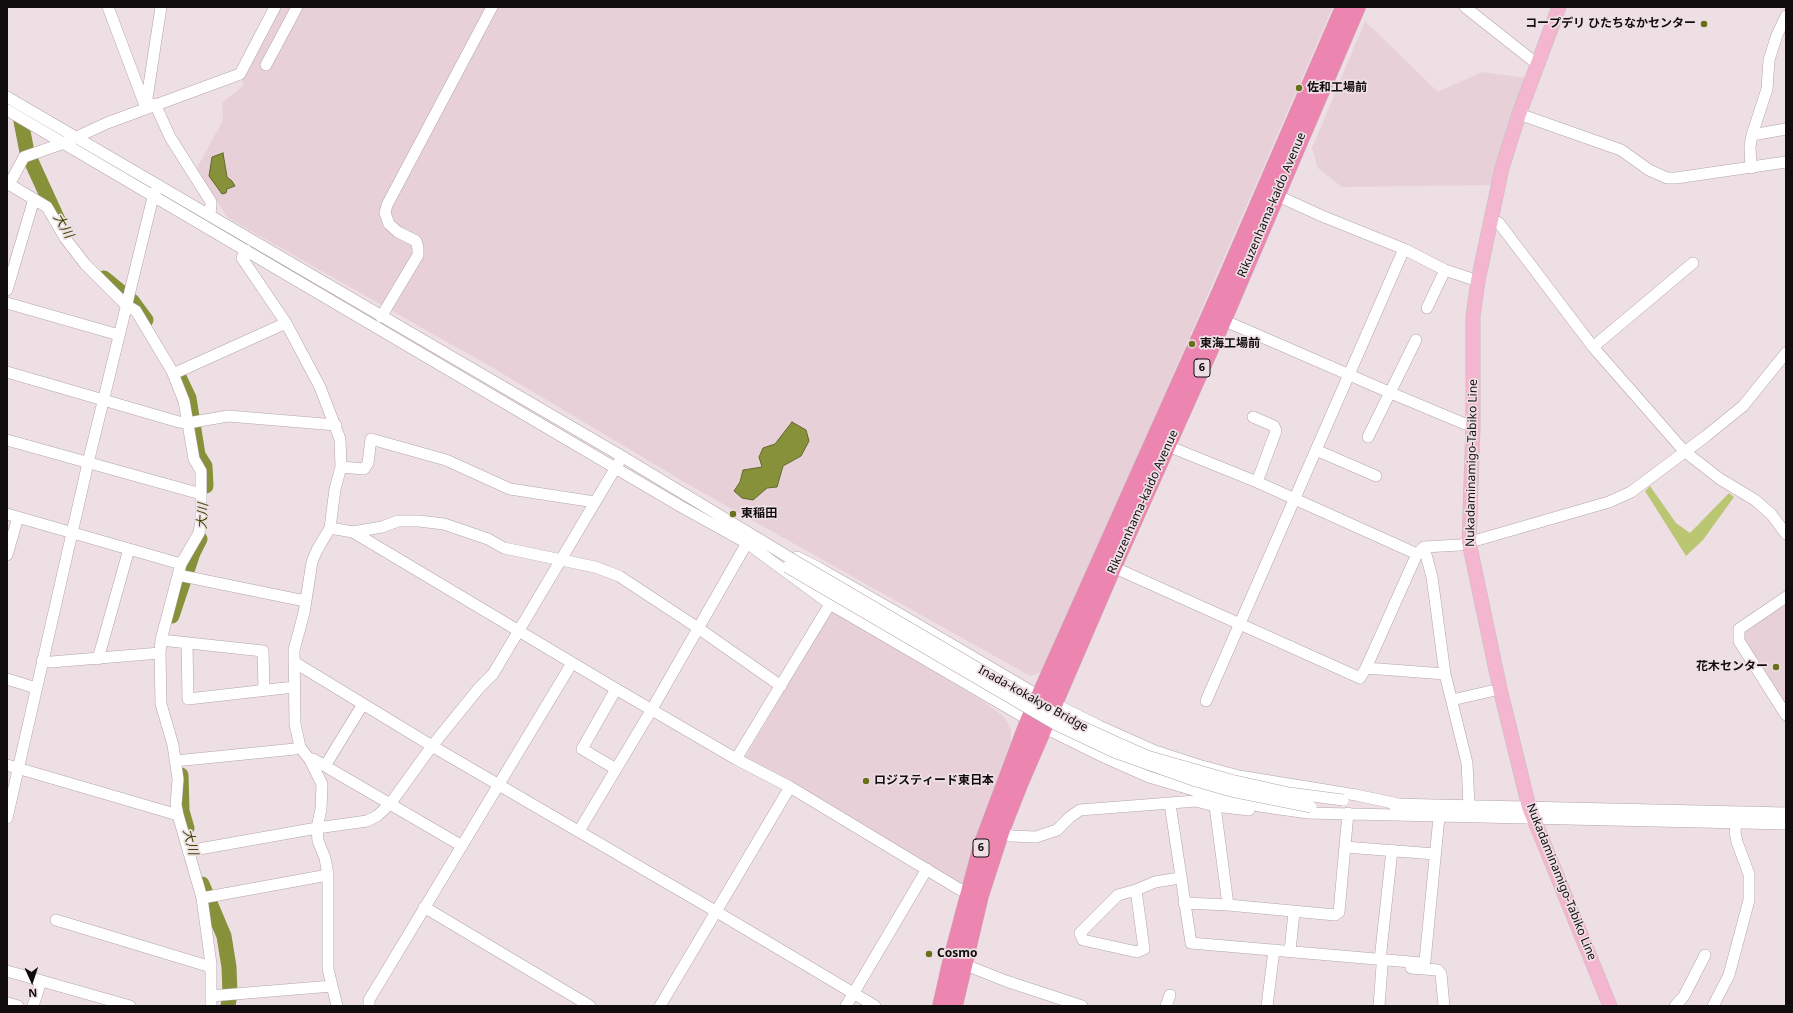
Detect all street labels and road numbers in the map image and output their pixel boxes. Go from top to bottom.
street label: Rikuzenhama-kaido Avenue [1235,130,1309,280]
road number: 6 [1194,359,1210,377]
street label: Nukadaminamigo-Tabiko Line [1463,379,1481,547]
street label: Rikuzenhama-kaido Avenue [1105,428,1181,576]
street label: Inada-kokakyo Bridge [976,663,1090,735]
street label: Nukadaminamigo-Tabiko Line [1523,801,1599,963]
road number: 6 [973,839,989,857]

